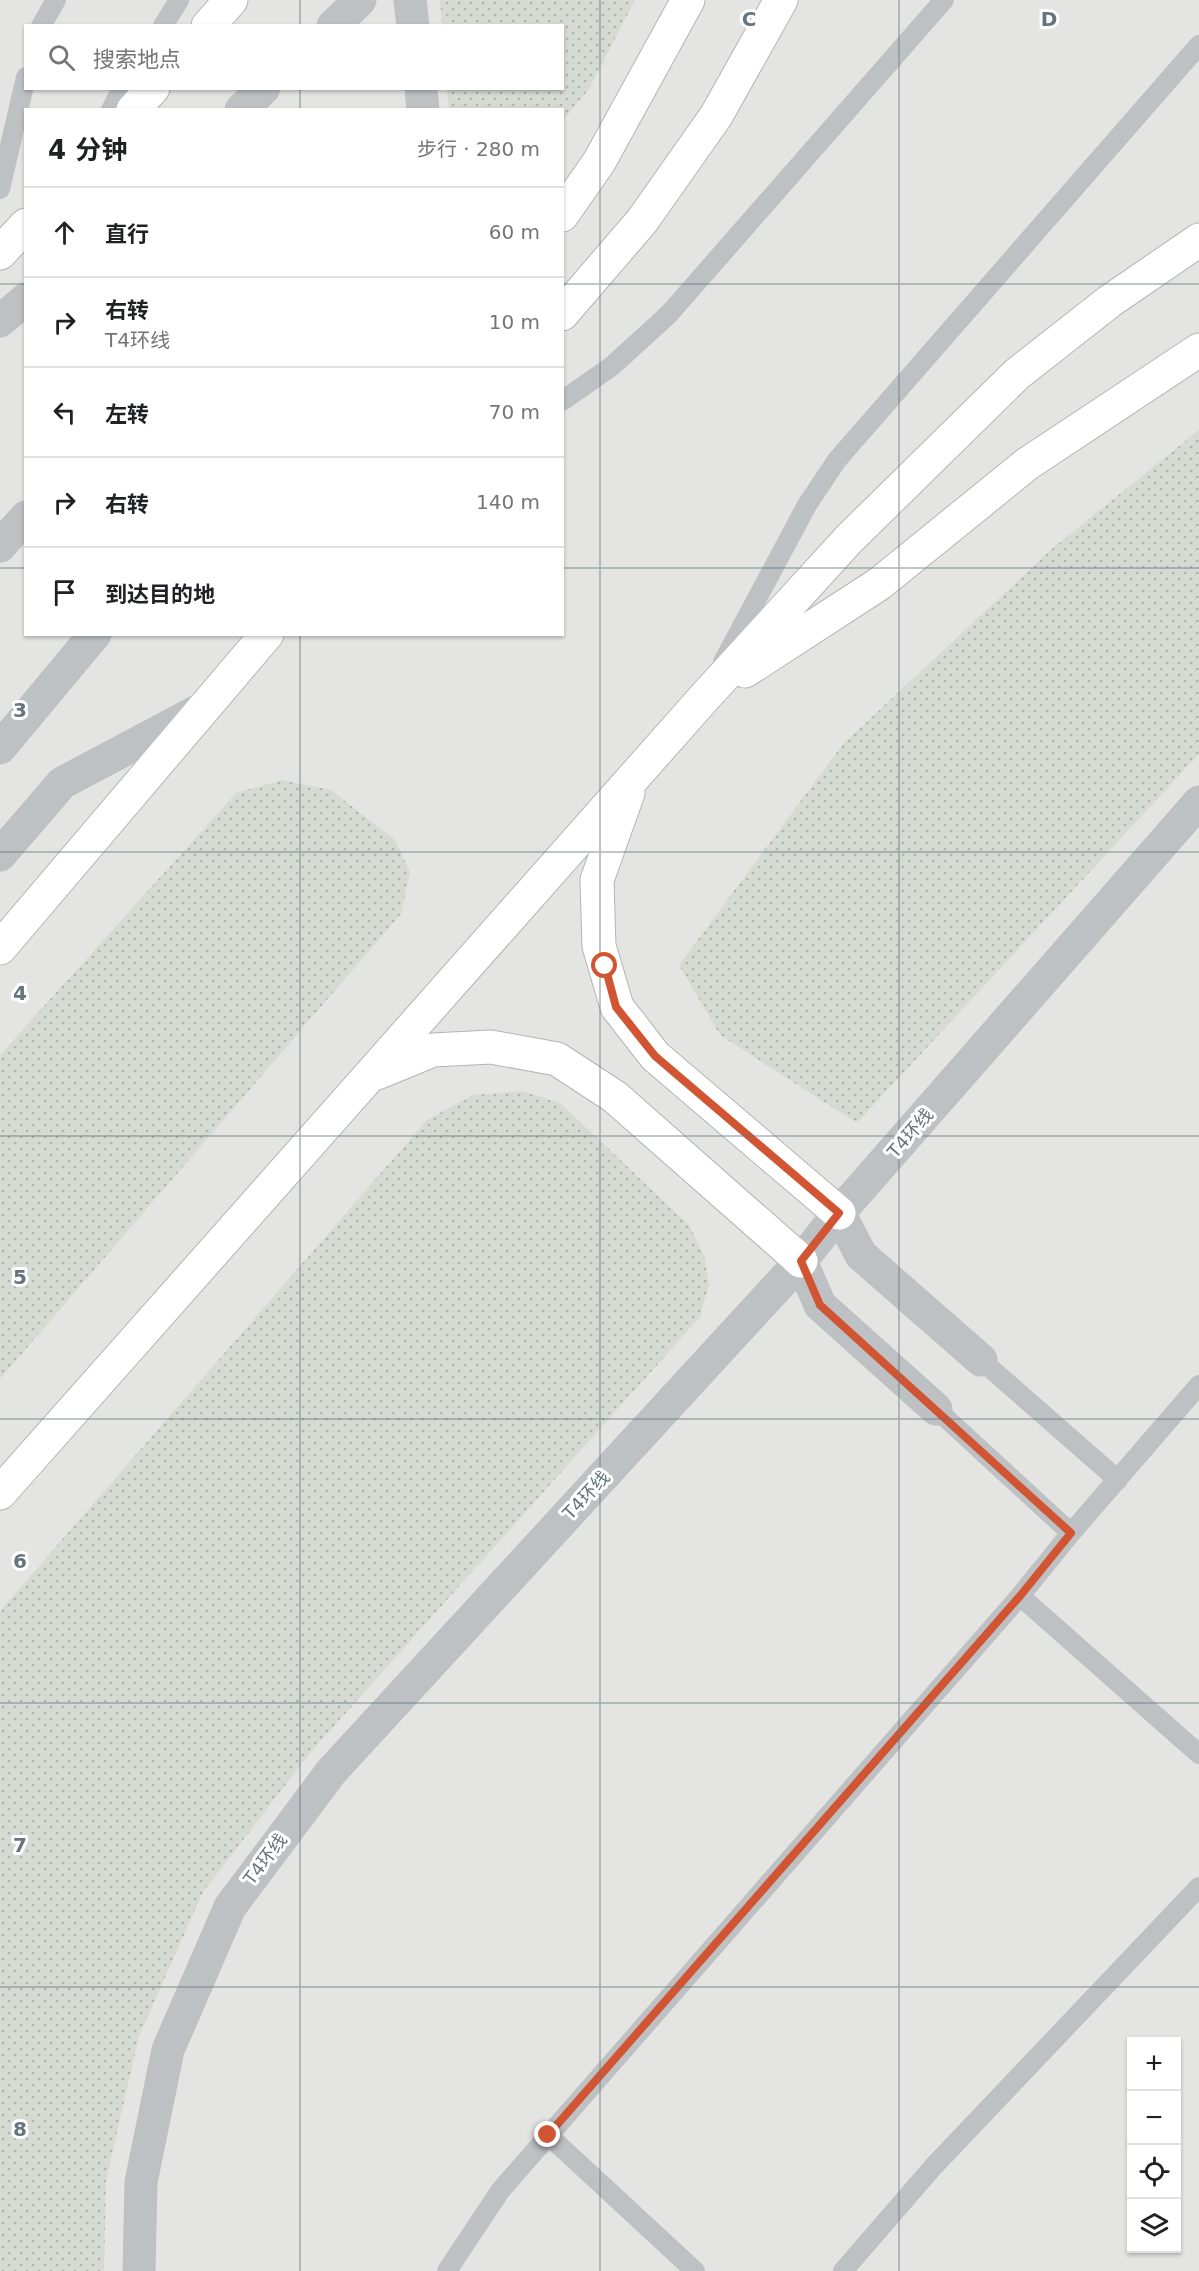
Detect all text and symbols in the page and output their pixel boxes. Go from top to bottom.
text: C [742,7,756,31]
text: D [1041,7,1057,31]
search box [24,24,564,90]
icon: search [45,41,78,74]
text: 搜索地点 [93,47,181,72]
text: 4 分钟 [48,135,127,165]
text: 步行 · 280 m [417,137,540,161]
icon: ahead [48,216,81,249]
text: 60 m [489,220,540,244]
text: 直行 [105,222,149,247]
text: 右转 [105,298,149,323]
icon: right [48,306,81,339]
text: 10 m [489,310,540,334]
text: T4环线 [105,328,170,352]
icon: left [48,396,81,429]
text: 70 m [489,400,540,424]
text: 左转 [105,402,149,427]
icon: right [48,486,81,519]
text: 140 m [476,490,540,514]
text: 右转 [105,492,149,517]
icon: arrive [48,576,81,609]
text: 到达目的地 [105,582,215,607]
text: 3 [13,698,27,722]
route start [591,952,617,978]
text: 4 [13,981,27,1005]
street label: T4环线 [882,1104,937,1163]
text: 5 [13,1265,27,1289]
street label: T4环线 [558,1466,614,1524]
text: 6 [13,1549,27,1573]
street label: T4环线 [238,1829,291,1889]
text: 7 [13,1833,27,1857]
map controls [1127,2037,1181,2253]
button: + [1127,2037,1181,2091]
button: − [1127,2091,1181,2145]
text: 8 [13,2117,27,2141]
route end [534,2121,560,2147]
button: locate [1127,2145,1181,2199]
button: layers [1127,2199,1181,2253]

